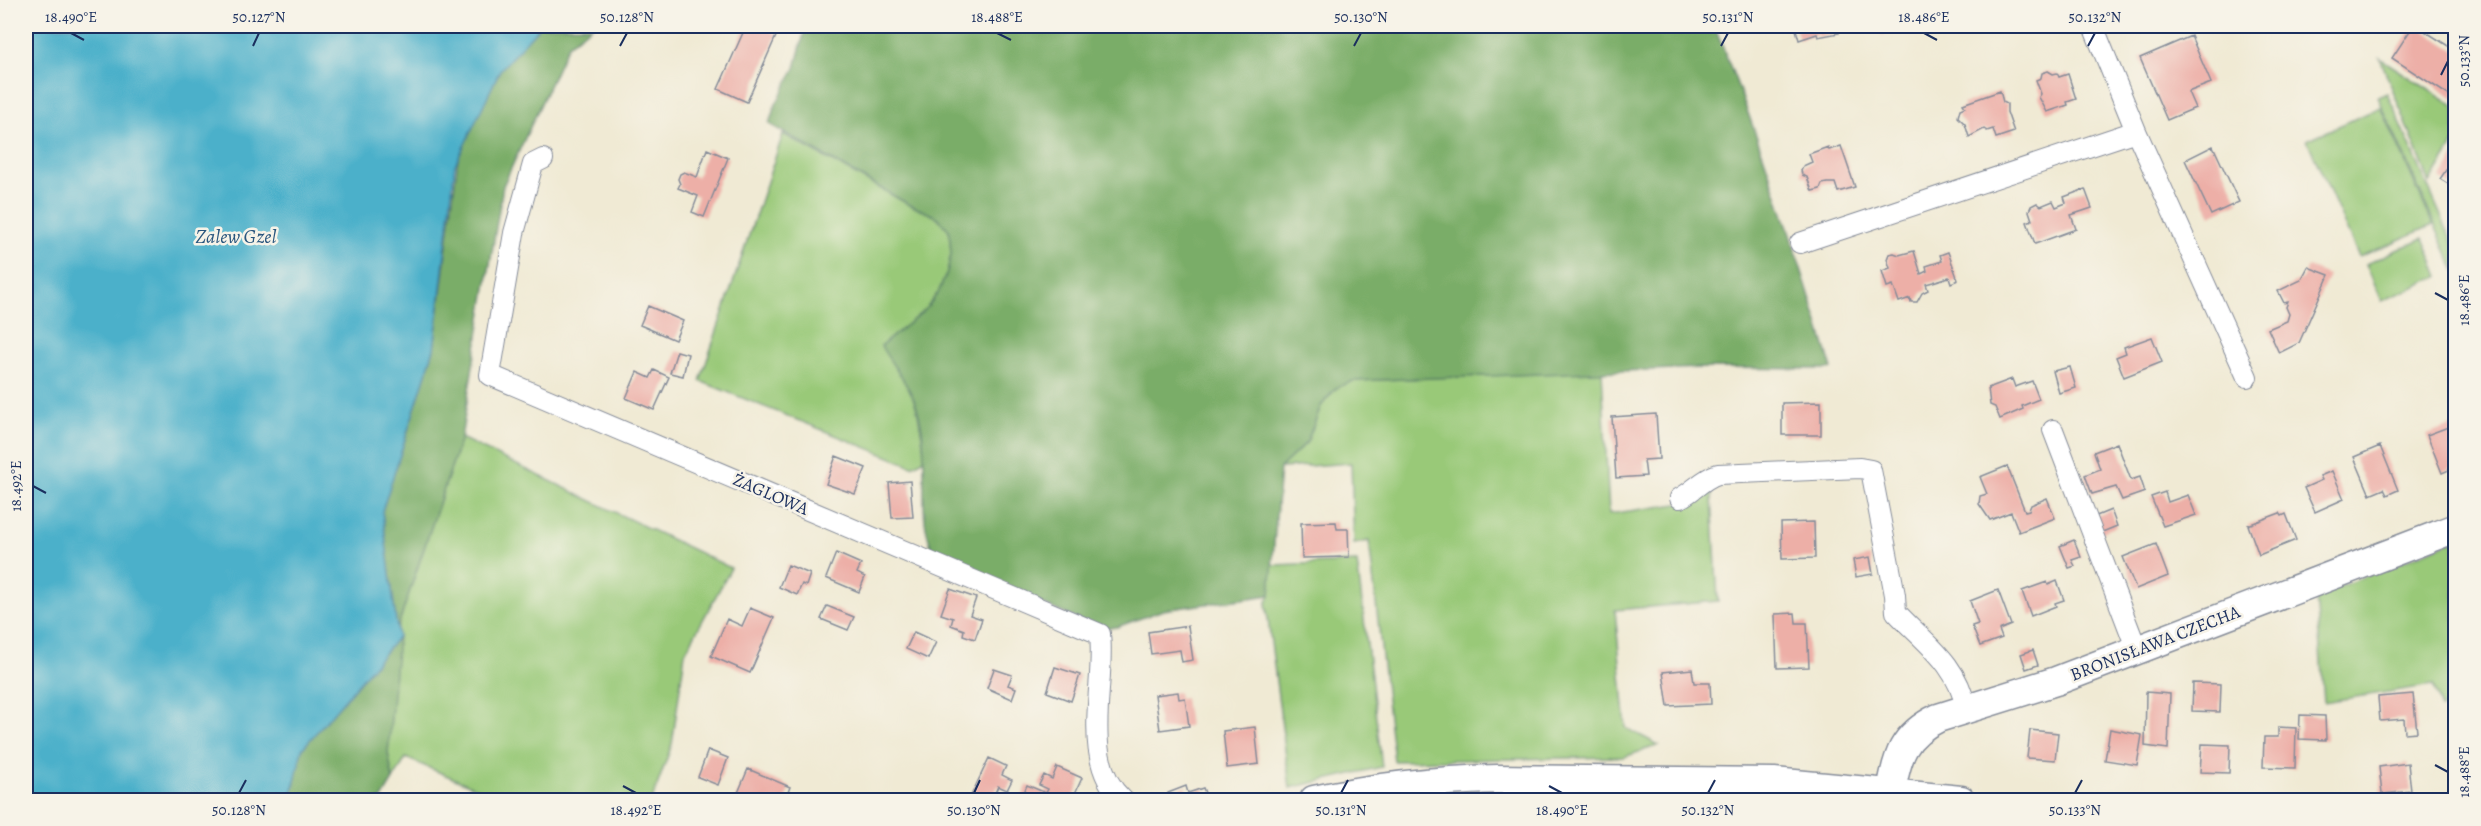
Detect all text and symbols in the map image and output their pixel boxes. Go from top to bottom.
text: 18.490°E [45,7,97,27]
text: 50.127°N [233,7,286,27]
text: 50.128°N [600,7,654,27]
text: 18.488°E [971,7,1023,27]
text: 50.130°N [1334,7,1388,27]
text: 50.131°N [1703,7,1754,27]
text: 18.486°E [1898,7,1950,27]
text: 50.132°N [2069,7,2122,27]
text: 50.133°N [2454,35,2474,87]
water label: Zalew Gzel [195,223,277,250]
text: 18.486°E [2454,274,2474,326]
text: 18.492°E [6,460,26,512]
street label: ŻAGLOWA [729,467,813,521]
street label: BRONISŁAWA CZECHA [2067,599,2244,686]
text: 18.488°E [2454,746,2474,798]
text: 50.128°N [212,800,266,820]
text: 18.492°E [610,800,662,820]
text: 50.130°N [947,800,1001,820]
text: 50.131°N [1316,800,1367,820]
text: 18.490°E [1536,800,1588,820]
text: 50.132°N [1682,800,1735,820]
text: 50.133°N [2049,800,2101,820]

